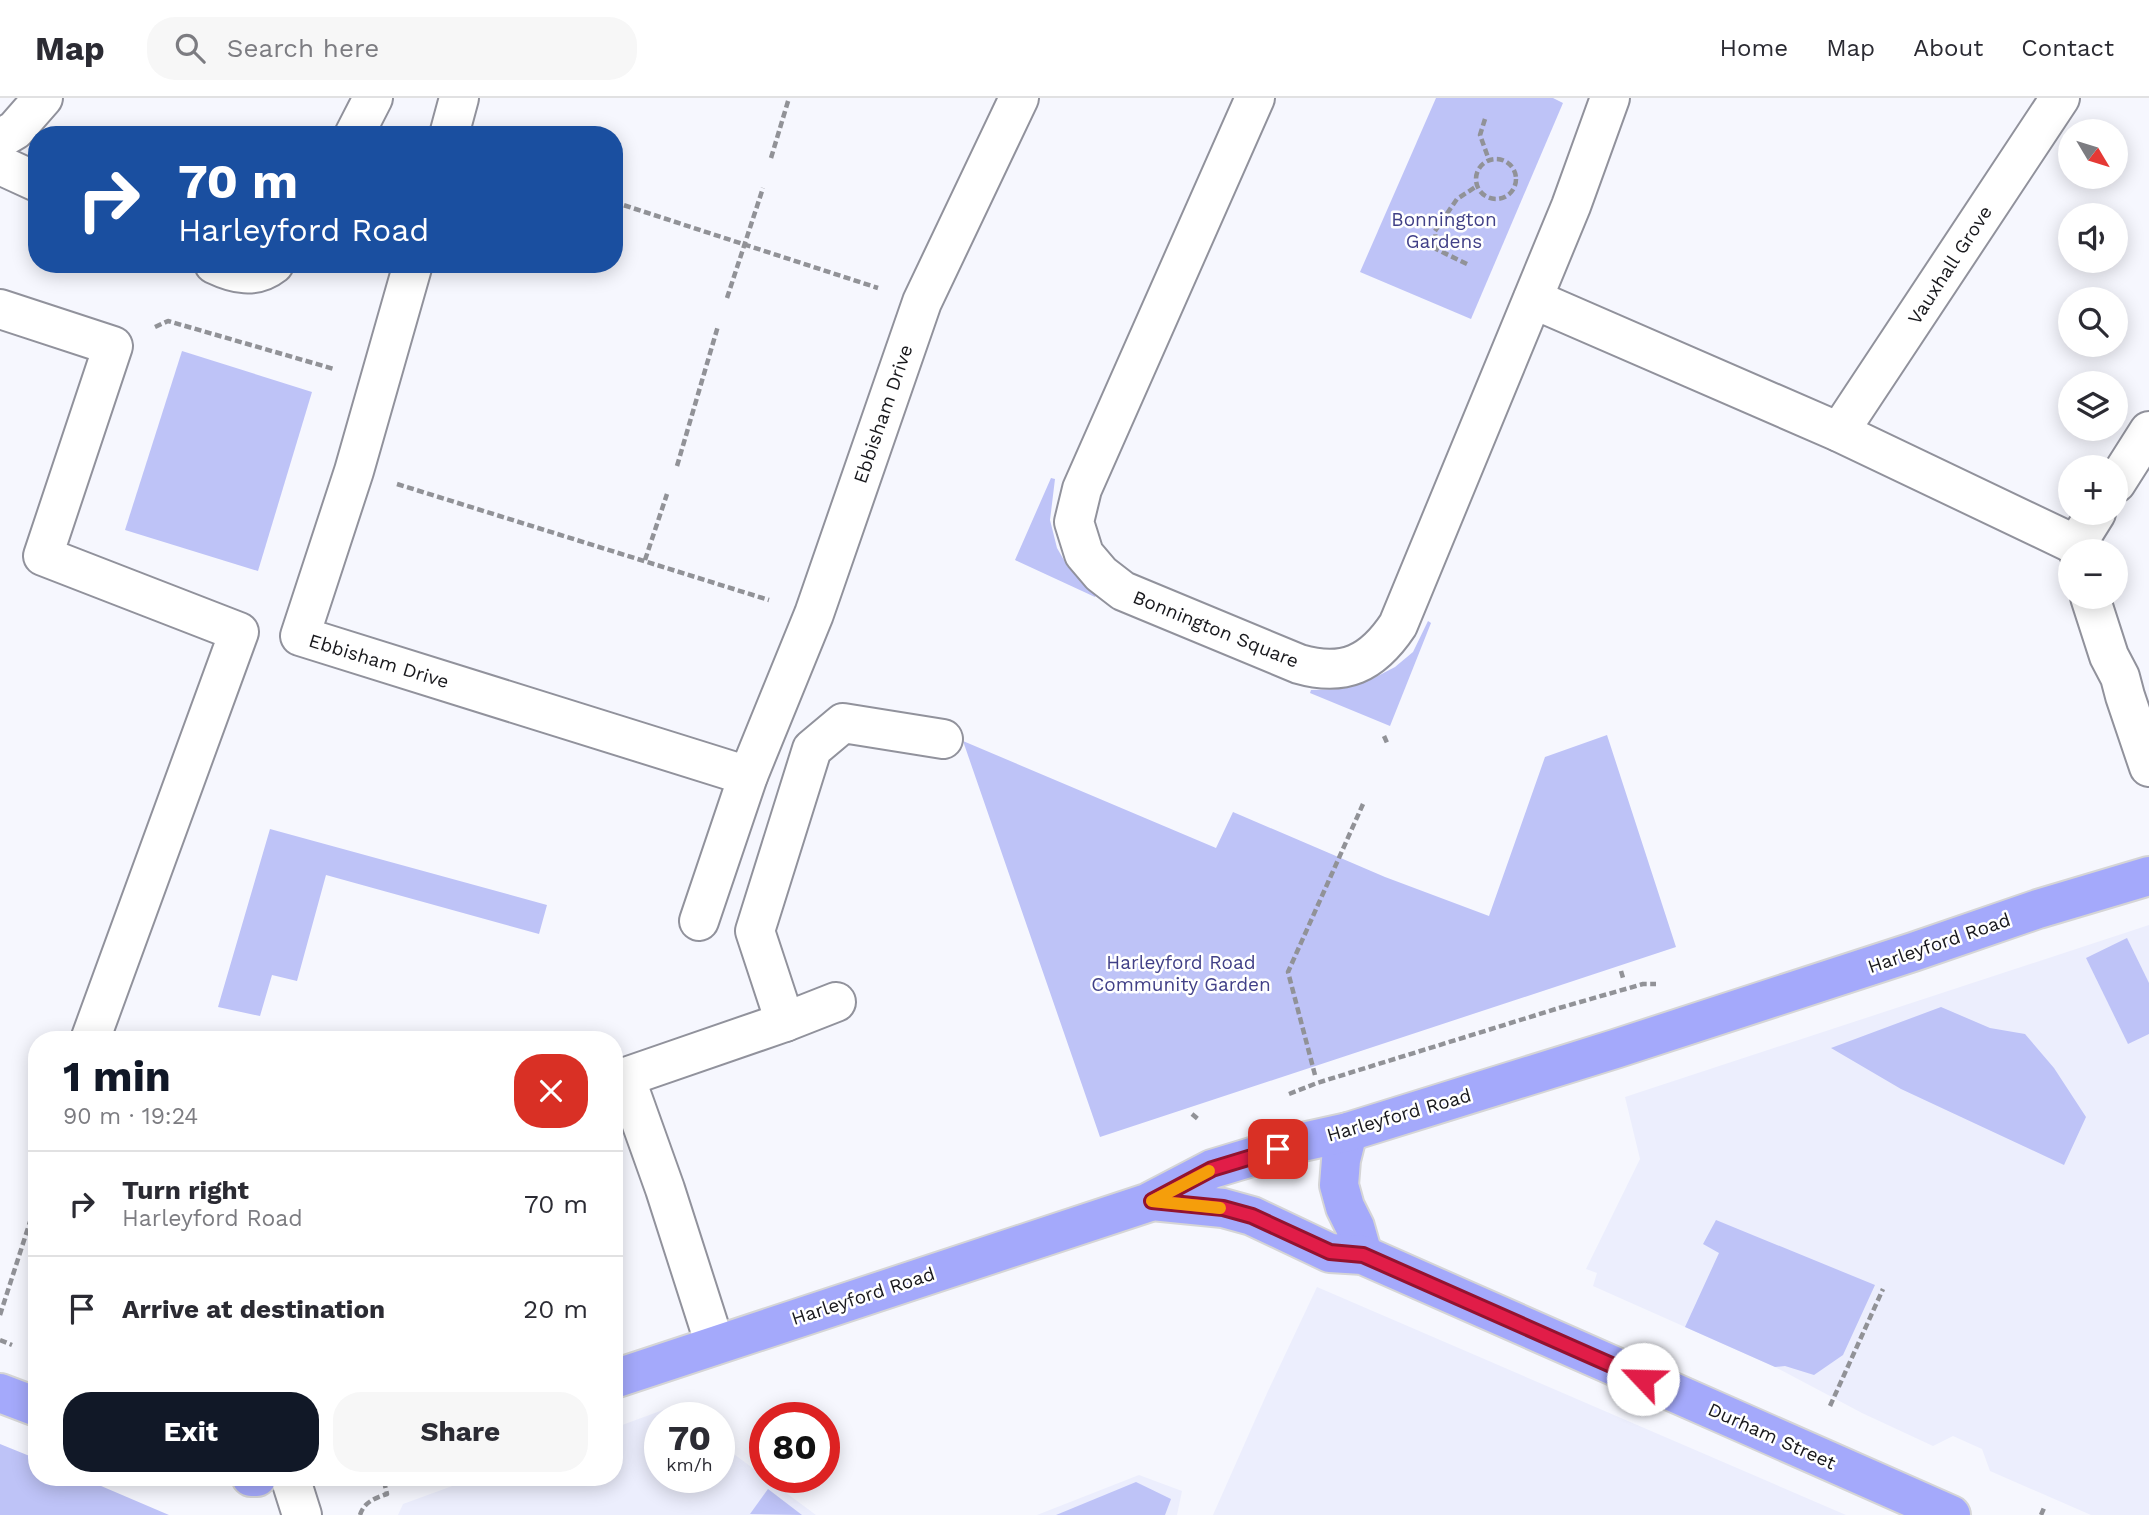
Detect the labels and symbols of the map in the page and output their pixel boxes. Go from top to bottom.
north arrow [2058,119,2128,189]
street label: Vauxhall Grove [1903,201,1997,329]
park label: Bonnington Gardens [1391,208,1497,253]
street label: Ebbisham Drive [848,342,918,486]
street label: Bonnington Square [1130,585,1302,673]
street label: Ebbisham Drive [306,629,452,693]
street label: Harleyford Road [1865,908,2013,978]
park label: Harleyford Road Community Garden [1091,951,1271,996]
street label: Harleyford Road [1324,1083,1474,1147]
pin [1248,1119,1308,1179]
street label: Harleyford Road [788,1262,938,1330]
position arrow [1606,1342,1680,1416]
street label: Durham Street [1705,1398,1840,1474]
speed limit sign: 80 [749,1402,840,1493]

